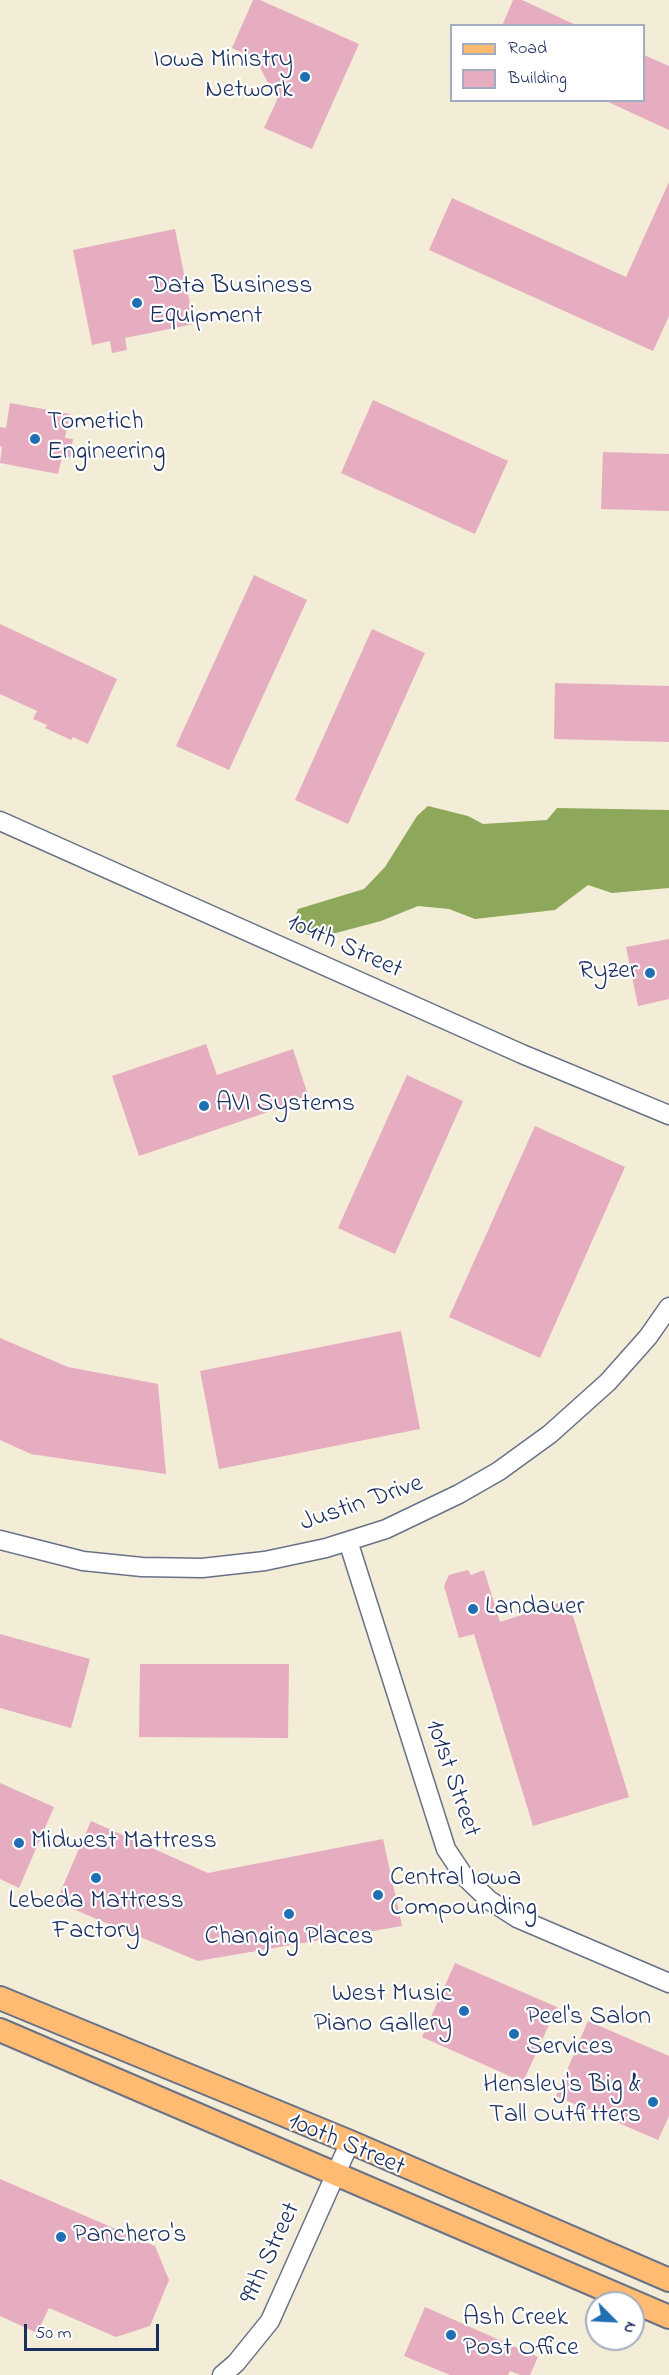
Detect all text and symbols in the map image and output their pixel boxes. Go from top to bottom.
legend [450,24,645,102]
text: Road [508,36,547,62]
place label: Iowa Ministry Network [153,46,293,107]
text: Building [508,66,567,92]
marker: Iowa Ministry Network [298,70,312,84]
place label: Data Business Equipment [149,272,313,334]
marker: Data Business Equipment [130,296,144,310]
place label: Tometich Engineering [47,408,165,470]
marker: Tometich Engineering [28,432,42,446]
street label: 104th Street [281,909,407,987]
place label: Ryzer [579,957,638,989]
marker: Ryzer [643,966,657,980]
place label: AVI Systems [216,1090,355,1122]
marker: AVI Systems [197,1099,211,1113]
street label: Justin Drive [297,1469,427,1541]
place label: Landauer [485,1593,585,1625]
marker: Landauer [466,1602,480,1616]
street label: 101st Street [416,1716,486,1842]
place label: Midwest Mattress [31,1827,217,1859]
marker: Midwest Mattress [12,1836,26,1850]
place label: Central Iowa Compounding [390,1864,537,1925]
marker: Lebeda Mattress Factory [89,1871,103,1885]
place label: Lebeda Mattress Factory [8,1887,184,1948]
marker: Central Iowa Compounding [371,1888,385,1902]
marker: Changing Places [282,1907,296,1921]
place label: Changing Places [204,1923,374,1955]
place label: West Music Piano Gallery [314,1980,452,2042]
place label: Peel's Salon Services [526,2003,651,2064]
marker: West Music Piano Gallery [457,2004,471,2018]
marker: Peel's Salon Services [507,2027,521,2041]
place label: Hensley's Big & Tall Outfitters [483,2071,641,2132]
marker: Hensley's Big & Tall Outfitters [646,2095,660,2109]
street label: 100th Street [283,2107,409,2185]
street label: 99th Street [235,2198,309,2310]
place label: Panchero's [73,2221,186,2253]
marker: Panchero's [54,2230,68,2244]
north arrow [585,2291,645,2351]
place label: Ash Creek Post Office [463,2304,579,2366]
scale bar [27,2312,162,2350]
text: N [616,2318,643,2337]
text: 50 m [35,2321,72,2347]
marker: Ash Creek Post Office [444,2328,458,2342]

